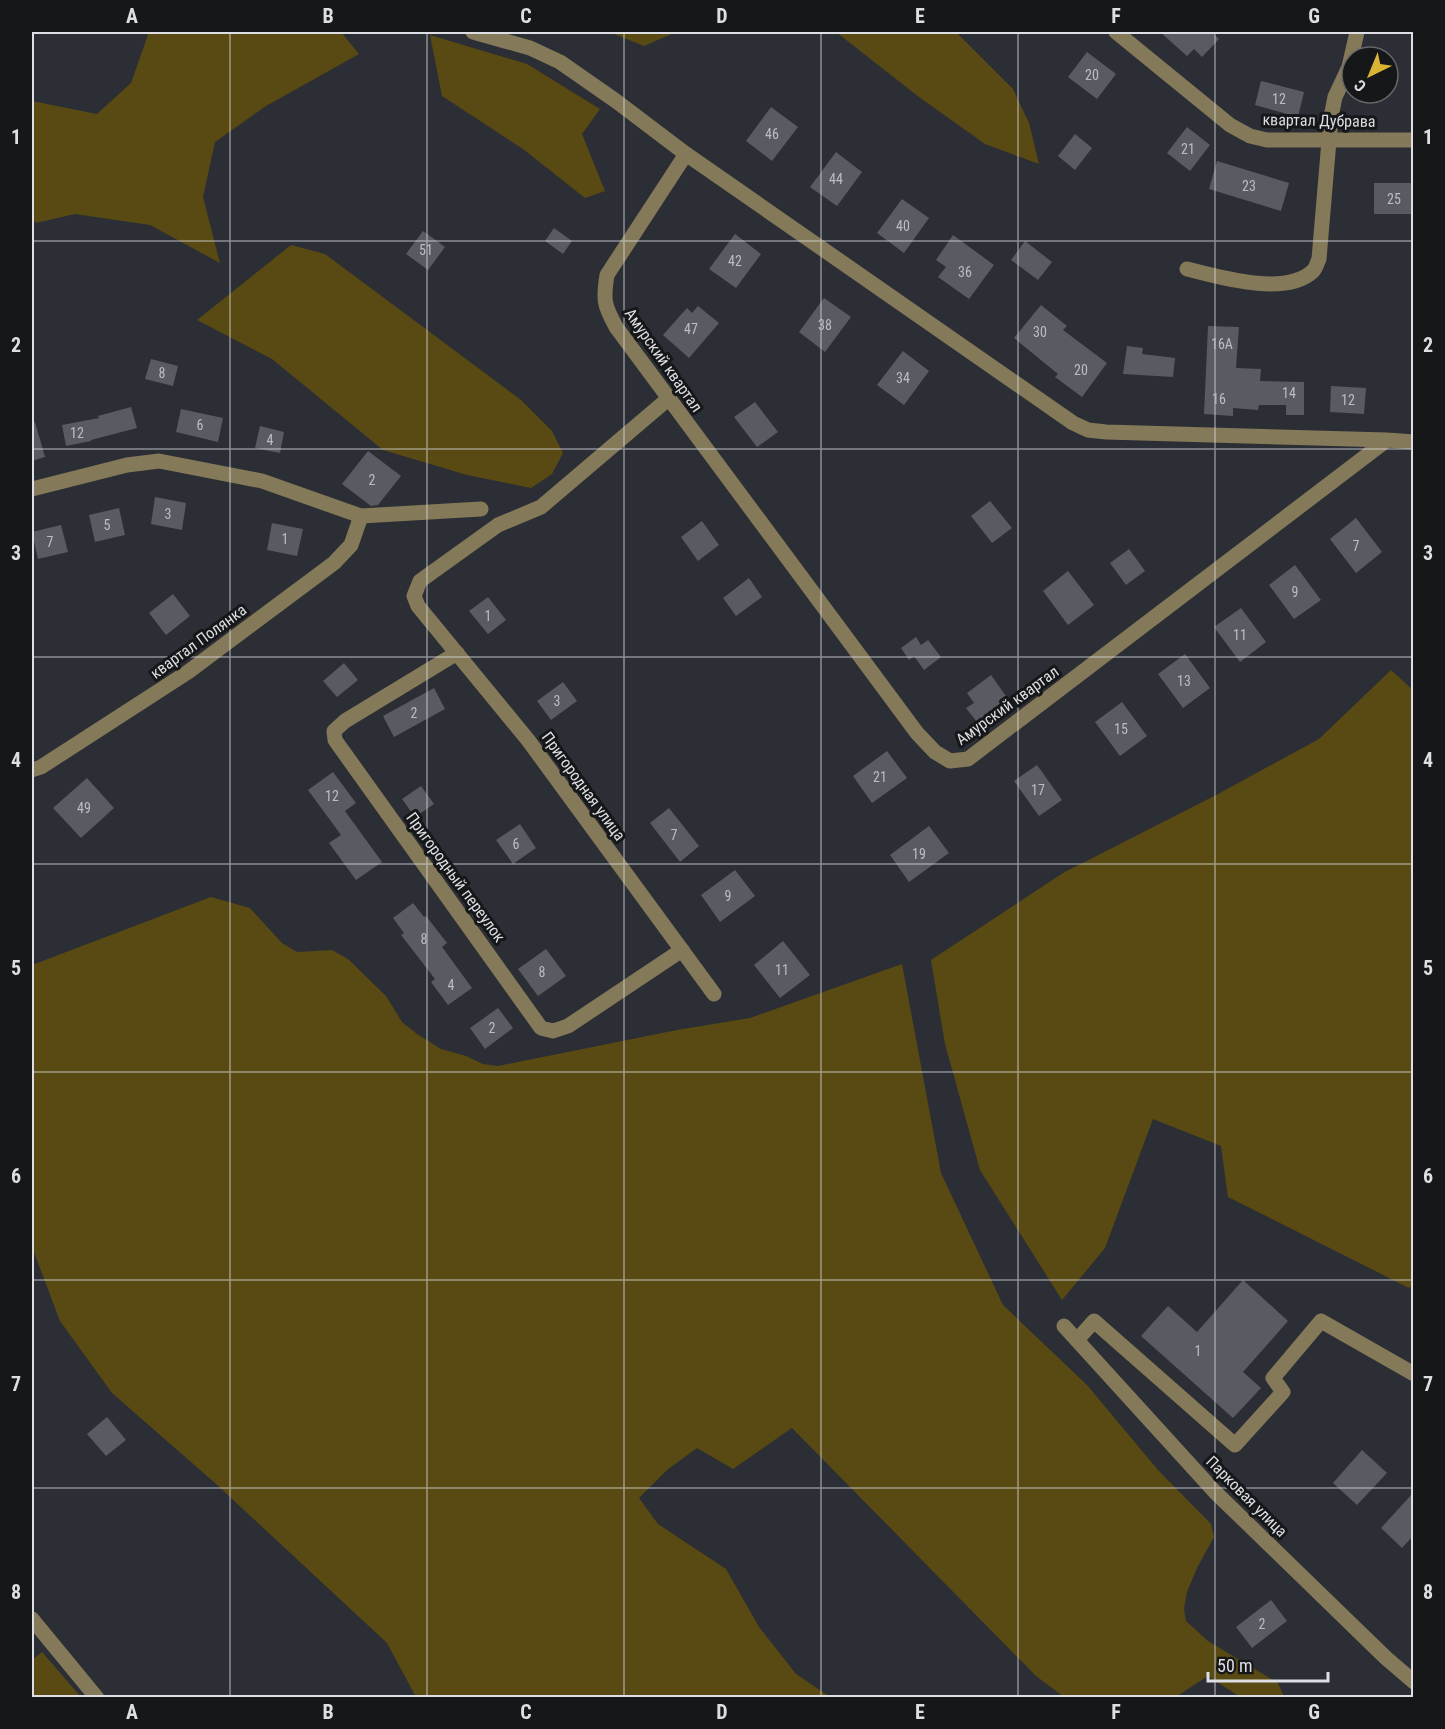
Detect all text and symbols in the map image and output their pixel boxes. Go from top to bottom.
text: A [126,4,138,28]
text: B [322,4,334,28]
text: C [520,4,532,28]
text: D [716,4,728,28]
text: E [915,4,925,28]
text: F [1111,4,1121,28]
text: G [1308,4,1320,28]
north arrow [1340,45,1400,105]
house number: 20 [1085,67,1099,83]
text: С [1350,76,1370,96]
house number: 12 [1272,91,1286,107]
street label: квартал Дубрава [1262,110,1376,131]
text: 1 [11,125,21,149]
text: 1 [1423,125,1433,149]
house number: 46 [765,126,779,142]
house number: 21 [1181,141,1195,157]
house number: 44 [829,171,843,187]
house number: 23 [1242,178,1256,194]
house number: 25 [1387,191,1401,207]
house number: 40 [896,218,910,234]
house number: 51 [419,242,433,258]
house number: 42 [728,253,742,269]
house number: 36 [958,264,972,280]
street label: Амурский квартал [621,305,706,416]
house number: 38 [818,317,832,333]
house number: 47 [684,321,698,337]
house number: 30 [1033,324,1047,340]
text: 2 [11,333,21,357]
text: 2 [1423,333,1433,357]
house number: 16А [1211,336,1233,352]
house number: 20 [1074,362,1088,378]
house number: 8 [159,365,166,381]
house number: 34 [896,370,910,386]
house number: 14 [1282,385,1296,401]
house number: 16 [1212,391,1226,407]
house number: 12 [1341,392,1355,408]
house number: 6 [197,417,204,433]
house number: 12 [70,425,84,441]
house number: 4 [267,432,274,448]
house number: 2 [369,472,376,488]
house number: 3 [165,506,171,522]
house number: 5 [104,517,111,533]
house number: 1 [282,531,288,547]
house number: 7 [47,534,54,550]
house number: 7 [1353,538,1360,554]
text: 3 [11,541,21,565]
text: 3 [1423,541,1433,565]
house number: 9 [1292,584,1298,600]
street label: квартал Полянка [147,600,250,683]
house number: 1 [485,608,491,624]
house number: 11 [1233,627,1247,643]
street label: Амурский квартал [952,662,1062,749]
house number: 13 [1177,673,1191,689]
house number: 3 [554,693,560,709]
house number: 2 [411,705,418,721]
house number: 15 [1114,721,1128,737]
street label: Пригородная улица [538,728,629,844]
text: 4 [11,748,21,772]
text: 4 [1423,748,1433,772]
house number: 21 [873,769,887,785]
house number: 17 [1031,782,1045,798]
house number: 12 [325,788,339,804]
house number: 49 [77,800,91,816]
street label: Пригородный переулок [402,809,509,946]
house number: 7 [671,827,678,843]
house number: 6 [513,836,520,852]
house number: 19 [912,846,926,862]
house number: 9 [725,888,731,904]
house number: 8 [421,931,428,947]
text: 5 [11,956,21,980]
text: 5 [1423,956,1433,980]
house number: 11 [775,962,789,978]
house number: 8 [539,964,546,980]
house number: 4 [448,977,455,993]
house number: 2 [489,1020,496,1036]
text: 6 [11,1164,21,1188]
text: 6 [1423,1164,1433,1188]
house number: 1 [1195,1343,1201,1359]
text: 7 [11,1372,21,1396]
text: 7 [1423,1372,1433,1396]
street label: Парковая улица [1202,1452,1291,1541]
text: 8 [11,1580,21,1604]
text: 8 [1423,1580,1433,1604]
house number: 2 [1259,1616,1266,1632]
scale bar [1208,1645,1328,1683]
text: 50 m [1217,1655,1252,1676]
text: A [126,1700,138,1724]
text: B [322,1700,334,1724]
text: C [520,1700,532,1724]
text: D [716,1700,728,1724]
text: E [915,1700,925,1724]
text: F [1111,1700,1121,1724]
text: G [1308,1700,1320,1724]

